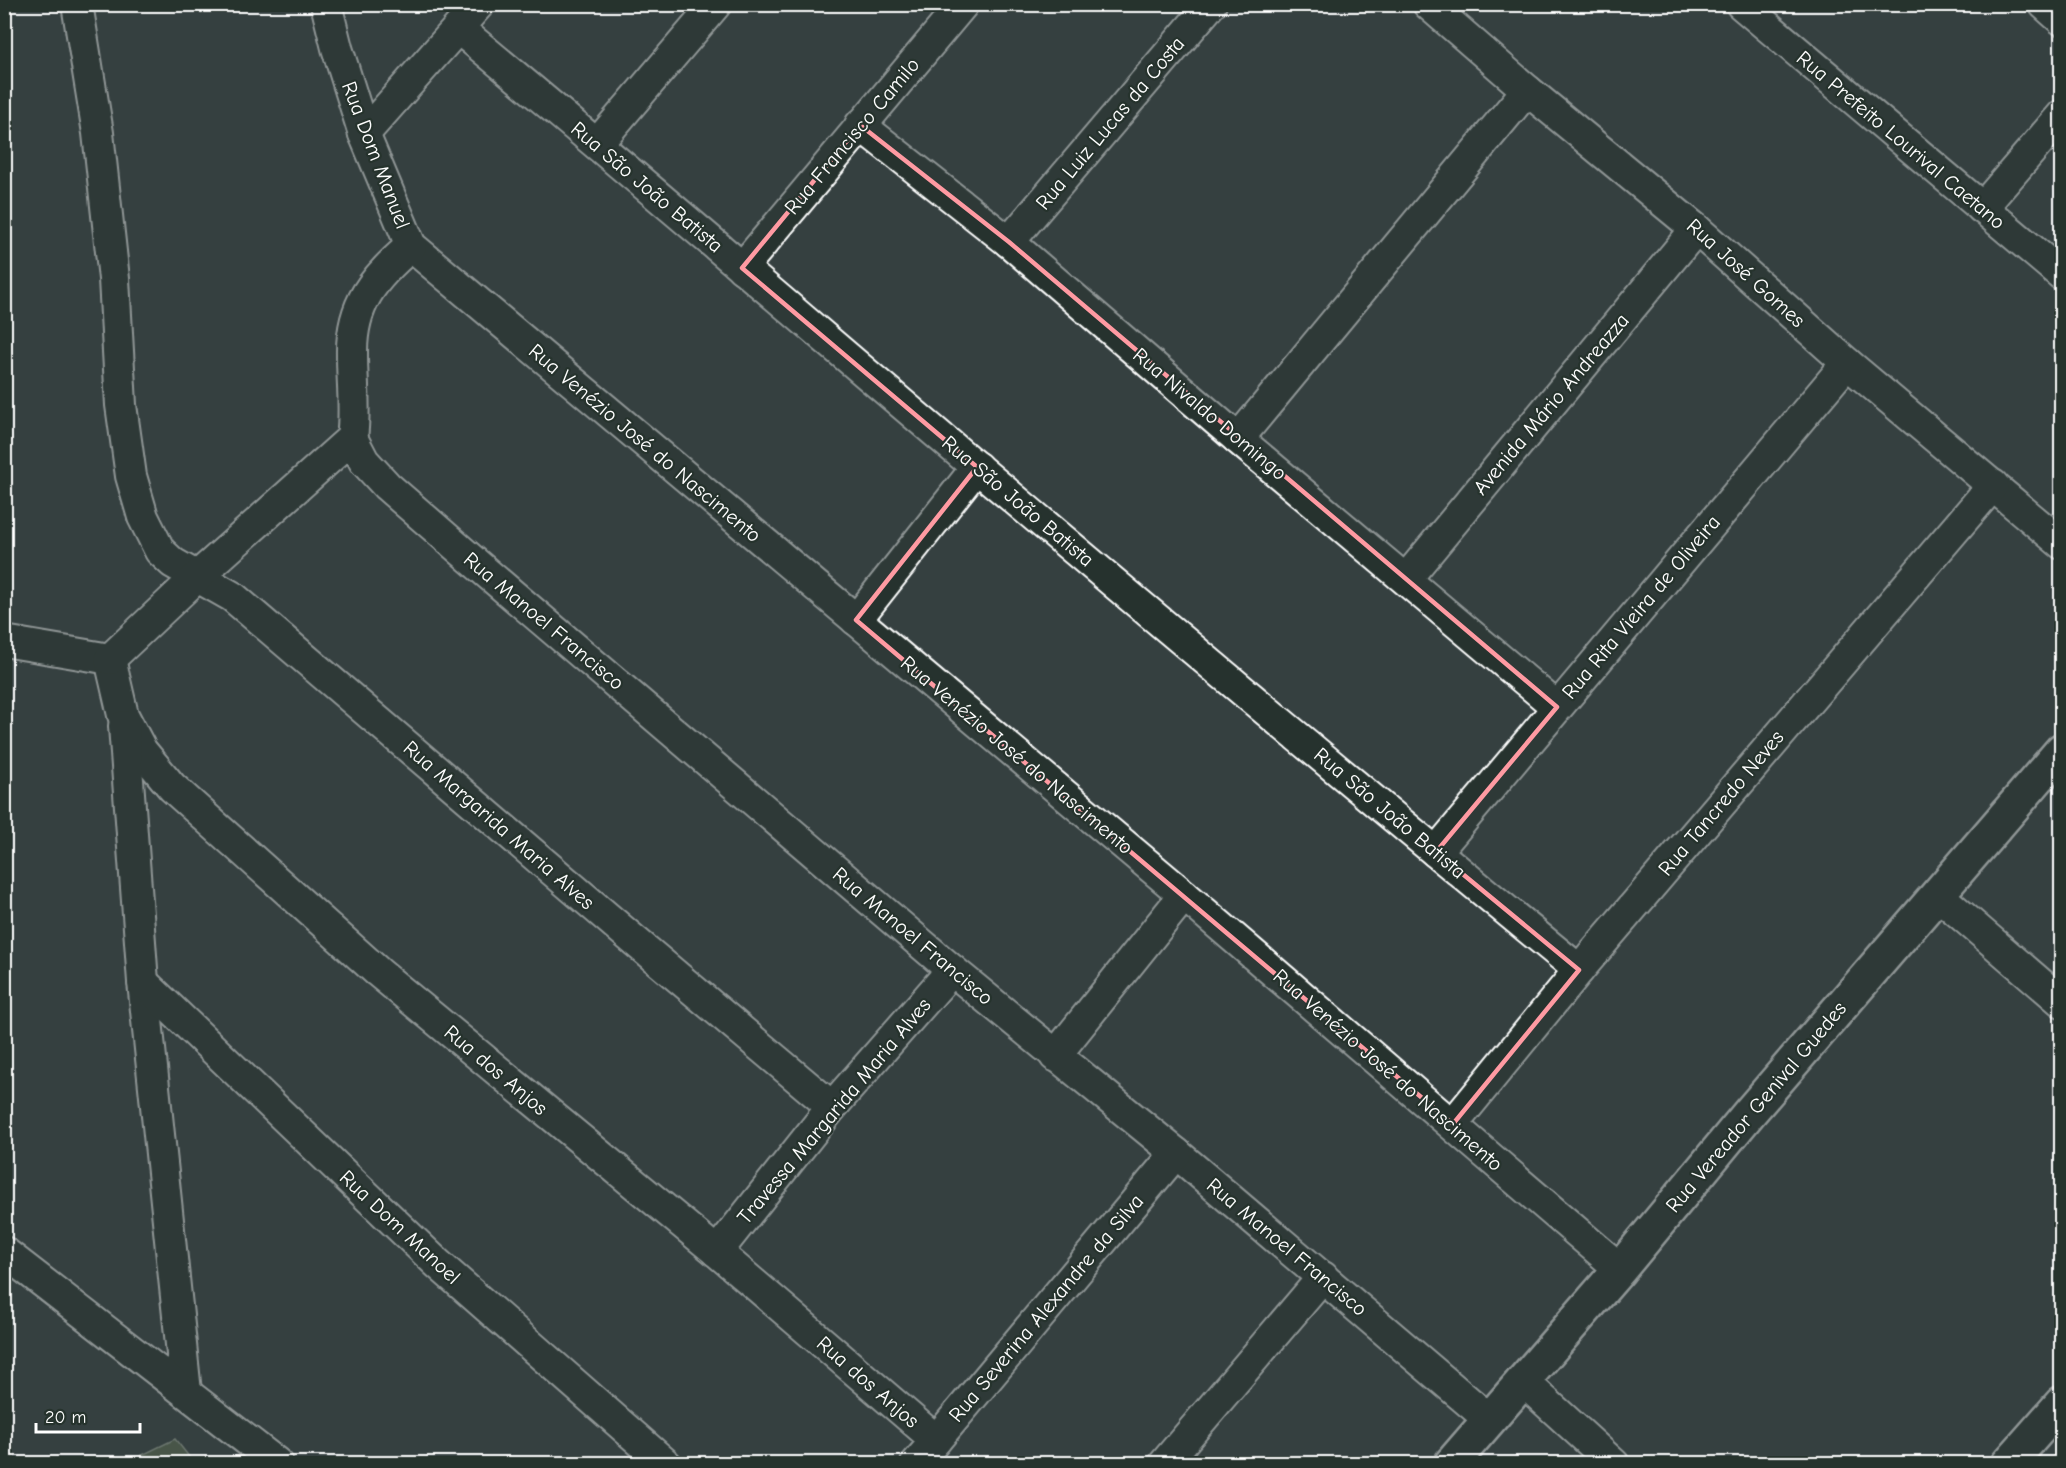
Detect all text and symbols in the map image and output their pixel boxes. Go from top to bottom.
street label: Rua Luiz Lucas da Costa [1031,32,1189,214]
street label: Rua Prefeito Lourival Caetano [1792,46,2010,234]
street label: Rua Francisco Camilo [779,53,925,219]
street label: Rua Dom Manuel [337,78,415,232]
street label: Rua São João Batista [566,116,728,258]
street label: Rua José Gomes [1682,214,1810,332]
street label: Avenida Mário Andreazza [1468,309,1634,499]
street label: Rua Venézio José do Nascimento [524,339,766,547]
street label: Rua Nivaldo Domingo [1128,343,1292,485]
street label: Rua São João Batista [937,430,1099,572]
street label: Rua Rita Vieira de Oliveira [1557,510,1725,704]
street label: Rua Manoel Francisco [459,547,629,695]
street label: Rua Venézio José do Nascimento [896,651,1138,859]
street label: Rua Tancredo Neves [1653,725,1789,881]
street label: Rua Margarida Maria Alves [399,736,599,914]
street label: Rua São João Batista [1309,742,1471,884]
street label: Rua Manoel Francisco [828,862,998,1010]
street label: Rua Venézio José do Nascimento [1268,964,1508,1176]
street label: Travessa Margarida Maria Alves [732,993,936,1229]
street label: Rua Vereador Genival Guedes [1661,997,1851,1217]
street label: Rua dos Anjos [439,1020,553,1120]
street label: Rua Dom Manoel [335,1165,465,1289]
street label: Rua Manoel Francisco [1202,1173,1372,1321]
street label: Rua Severina Alexandre da Silva [944,1189,1148,1427]
street label: Rua dos Anjos [812,1331,924,1433]
scale bar [36,1396,140,1434]
text: 20 m [45,1407,86,1428]

